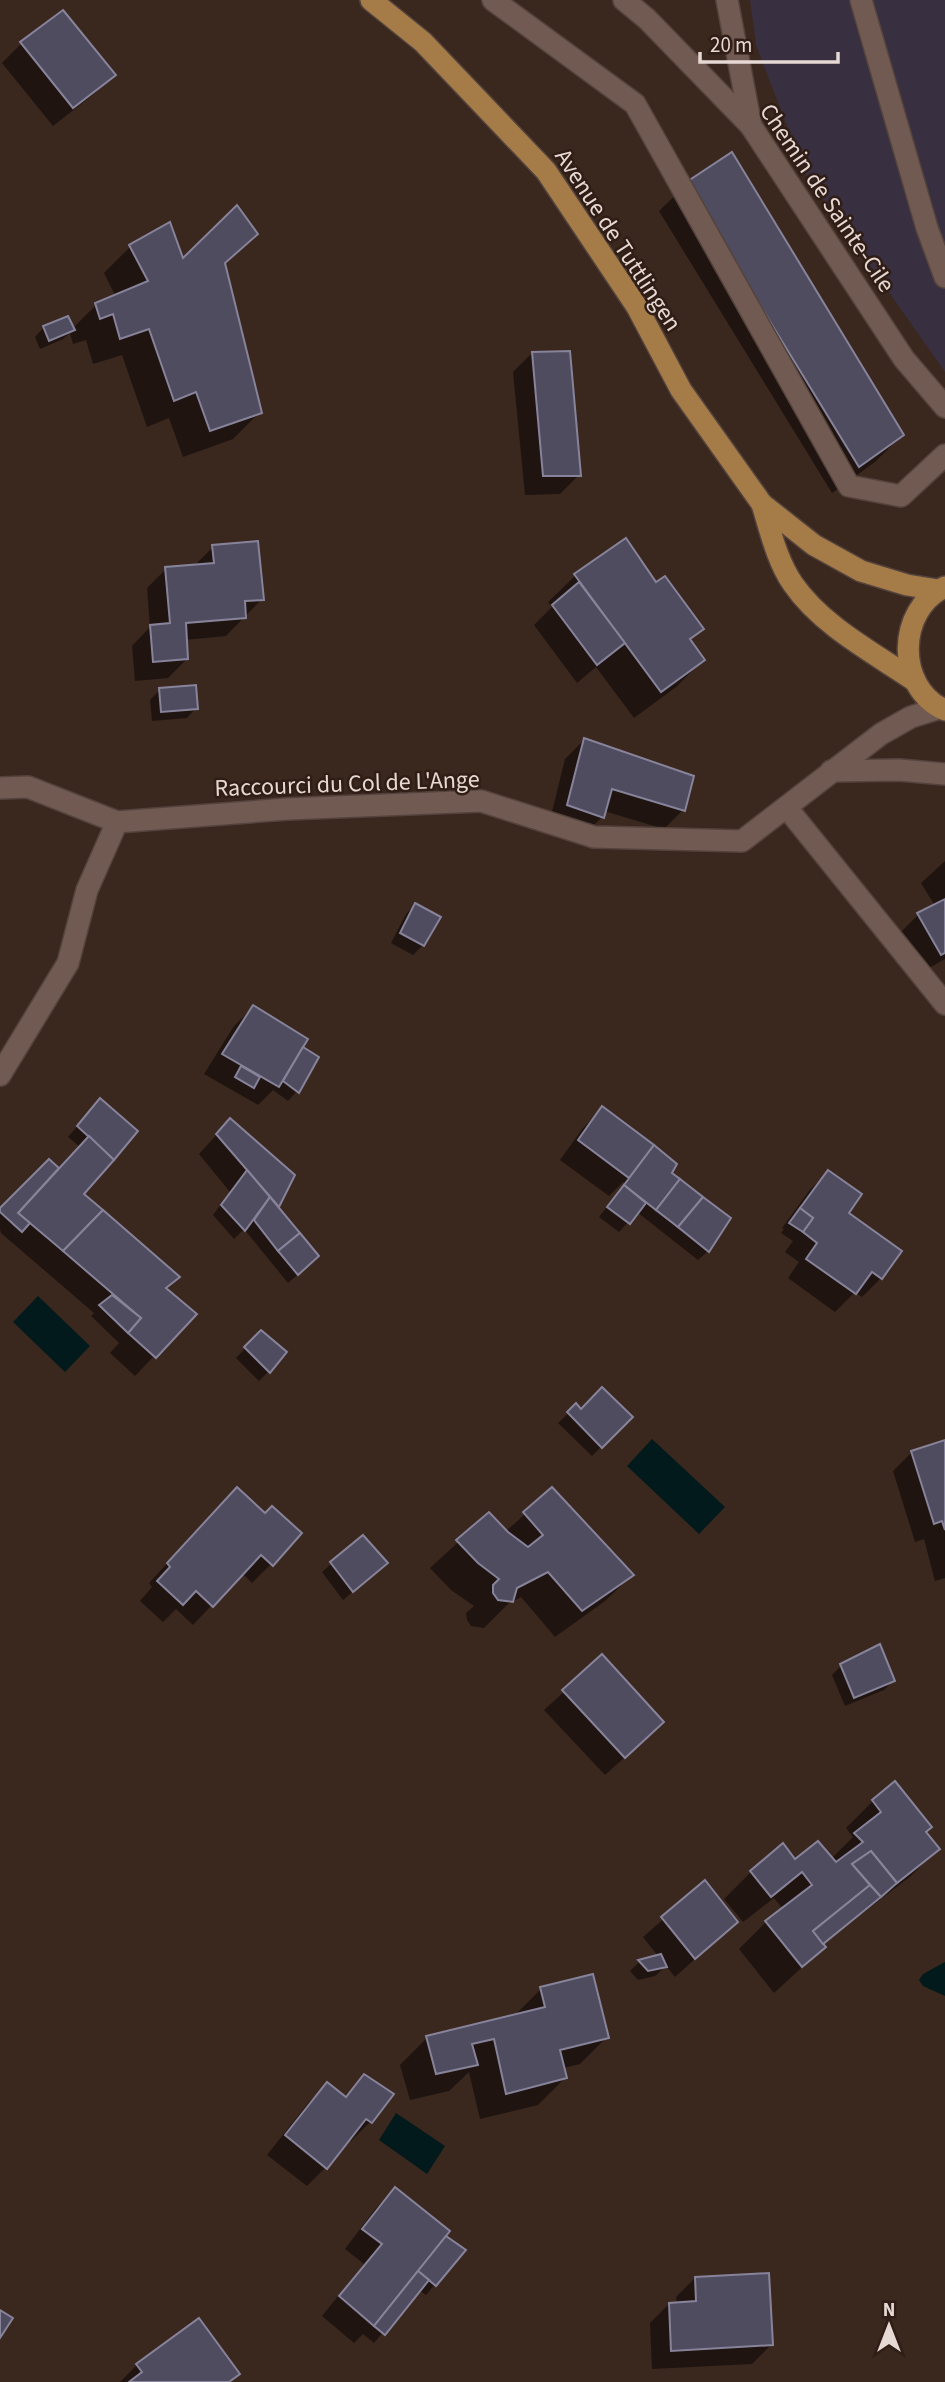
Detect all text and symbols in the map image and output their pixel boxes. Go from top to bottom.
scale bar [700,21,838,65]
text: 20 m [710,30,752,60]
street label: Chemin de Sainte-Cile [751,96,903,300]
street label: Avenue de Tuttlingen [546,142,690,338]
street label: Raccourci du Col de L'Ange [214,762,480,806]
north arrow [854,2291,924,2361]
text: N [883,2297,895,2324]

